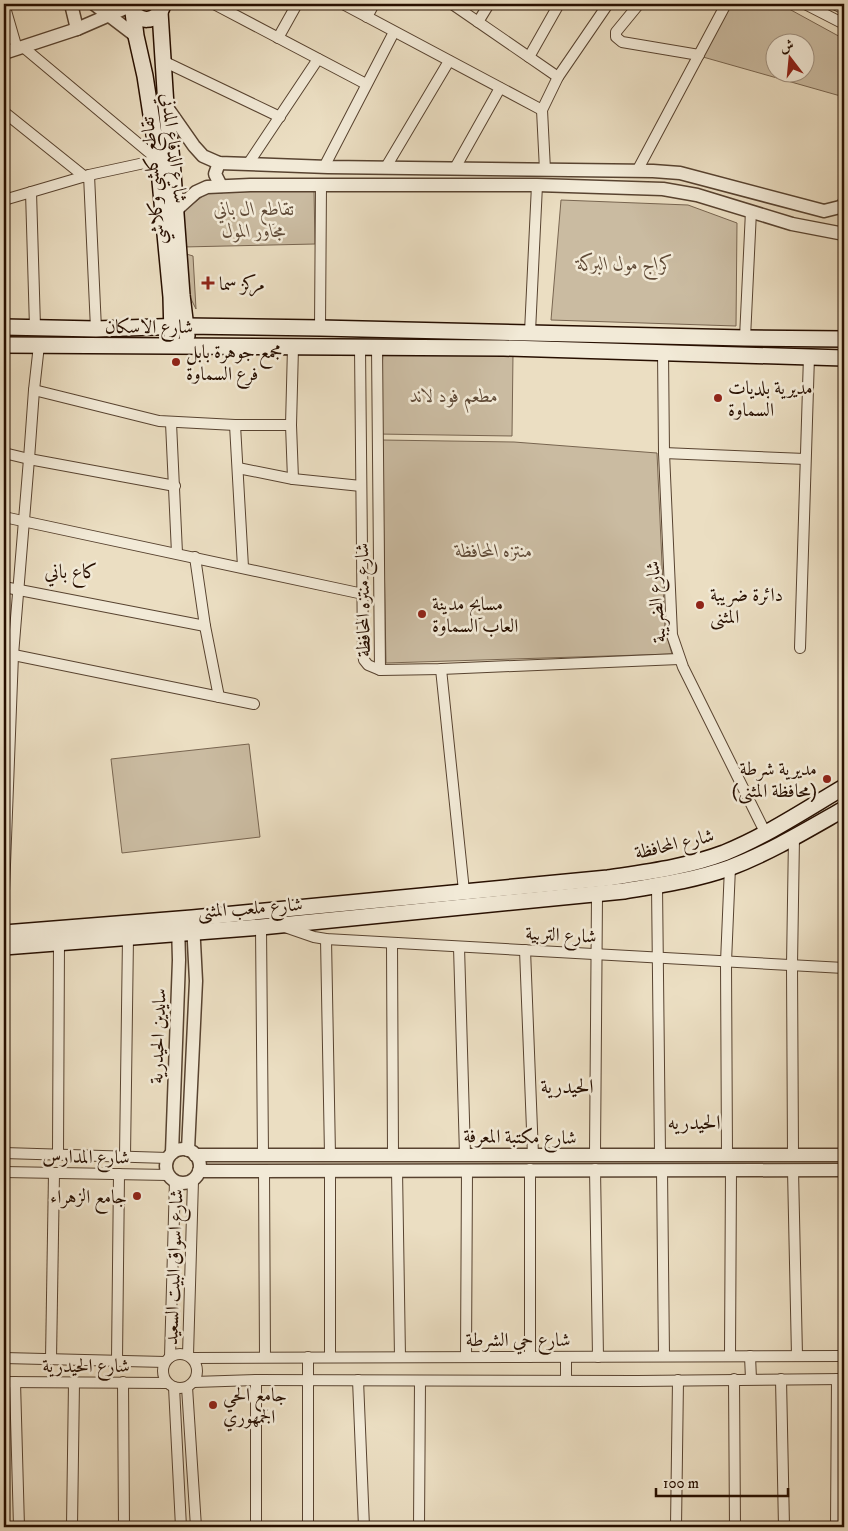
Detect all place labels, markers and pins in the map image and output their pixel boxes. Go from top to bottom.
place label: مركز سما [219,273,265,297]
marker: مركز سما [201,276,215,290]
place label: مجمع جوهرة بابل فرع السماوة [186,341,283,389]
marker: مجمع جوهرة بابل فرع السماوة [170,356,182,368]
place label: مديرية بلديات السماوة [728,377,813,422]
marker: مديرية بلديات السماوة [712,392,724,404]
place label: دائرة ضريبة المثنى [710,584,783,630]
place label: مسابح مدينة العاب السماوة [432,593,518,638]
marker: دائرة ضريبة المثنى [694,599,706,611]
marker: مسابح مدينة العاب السماوة [416,608,428,620]
place label: مديرية شرطة (محافظة المثنى) [732,758,817,804]
marker: مديرية شرطة (محافظة المثنى) [821,773,833,785]
place label: جامع الزهراء [50,1186,127,1214]
marker: جامع الزهراء [131,1190,143,1202]
place label: جامع الحي الجمهوري [223,1384,287,1432]
marker: جامع الحي الجمهوري [207,1399,219,1411]

